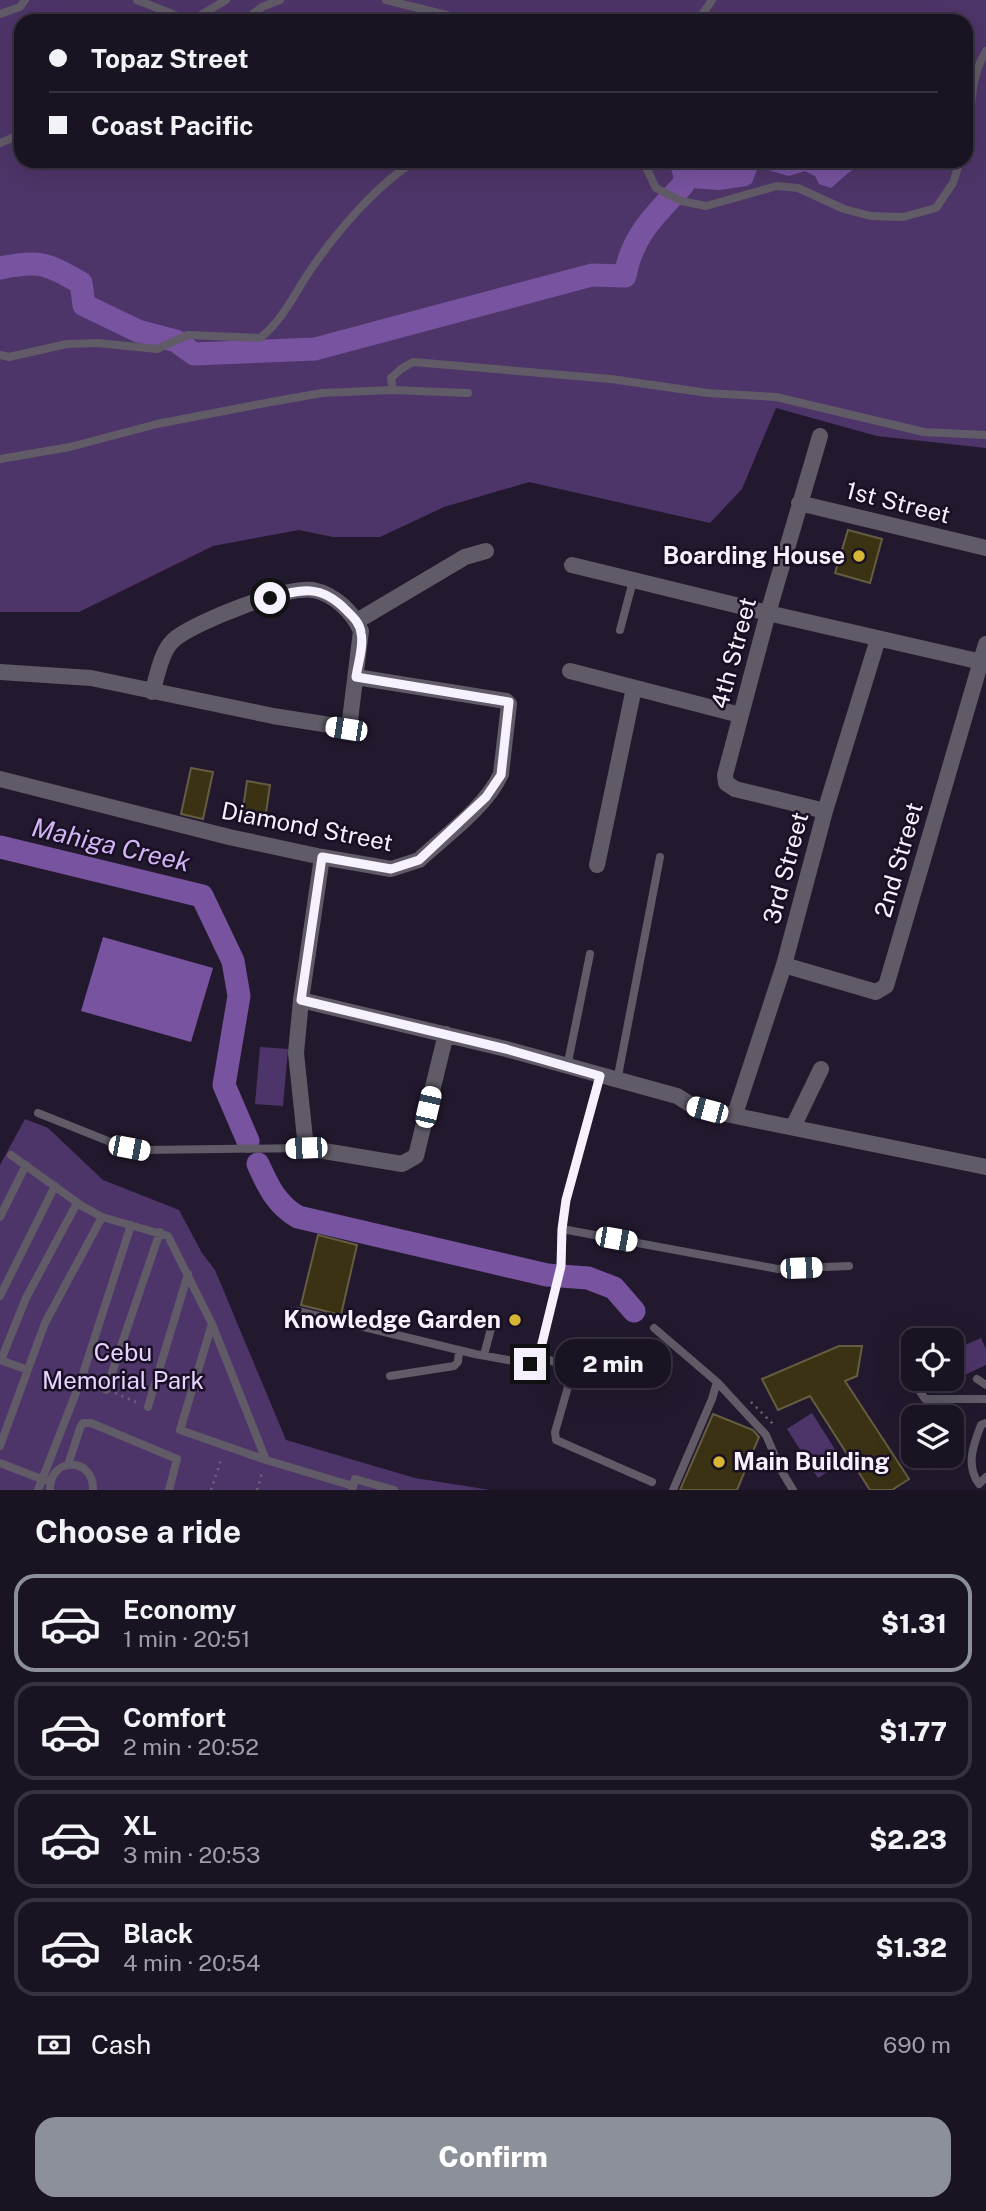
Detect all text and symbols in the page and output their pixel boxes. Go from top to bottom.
text: Topaz Street [91,43,249,74]
text: Coast Pacific [91,110,253,141]
street label: 1st Street [843,476,954,529]
place label: Boarding House [663,541,845,569]
marker: Boarding House [851,548,867,564]
route start [254,582,286,614]
street label: 4th Street [705,594,761,712]
car [324,715,369,743]
street label: Diamond Street [219,796,395,856]
street label: 2nd Street [868,799,928,920]
street label: 3rd Street [757,809,813,927]
water label: Mahiga Creek [29,811,193,878]
car [414,1084,443,1130]
car [684,1094,731,1126]
car [107,1134,152,1162]
car [285,1137,328,1159]
car [594,1225,639,1253]
car [780,1257,823,1279]
place label: Knowledge Garden [283,1305,501,1333]
marker: Knowledge Garden [507,1312,523,1328]
map controls [901,1328,964,1468]
button: locate [901,1328,964,1391]
park label: Cebu Memorial Park [42,1338,204,1394]
callout: 2 min [554,1340,670,1388]
route end [514,1348,546,1380]
text: 2 min [582,1350,644,1377]
button: layers [901,1405,964,1468]
place label: Main Building [733,1447,890,1475]
marker: Main Building [711,1454,727,1470]
text: Choose a ride [35,1513,241,1550]
icon: car [39,1592,102,1655]
text: Economy [123,1594,236,1625]
text: $1.31 [881,1608,947,1639]
text: 1 min · 20:51 [123,1625,250,1652]
icon: car [39,1700,102,1763]
text: Comfort [123,1702,226,1733]
text: $1.77 [879,1716,947,1747]
text: 2 min · 20:52 [123,1733,259,1760]
icon: car [39,1808,102,1871]
text: XL [123,1810,157,1841]
text: $2.23 [869,1824,947,1855]
text: 3 min · 20:53 [123,1841,261,1868]
icon: car [39,1916,102,1979]
text: Black [123,1918,193,1949]
text: $1.32 [875,1932,947,1963]
text: 4 min · 20:54 [123,1949,261,1976]
icon: cash [35,2026,73,2064]
text: Cash [91,2029,151,2060]
text: 690 m [883,2031,951,2058]
button: Confirm [35,2117,951,2197]

